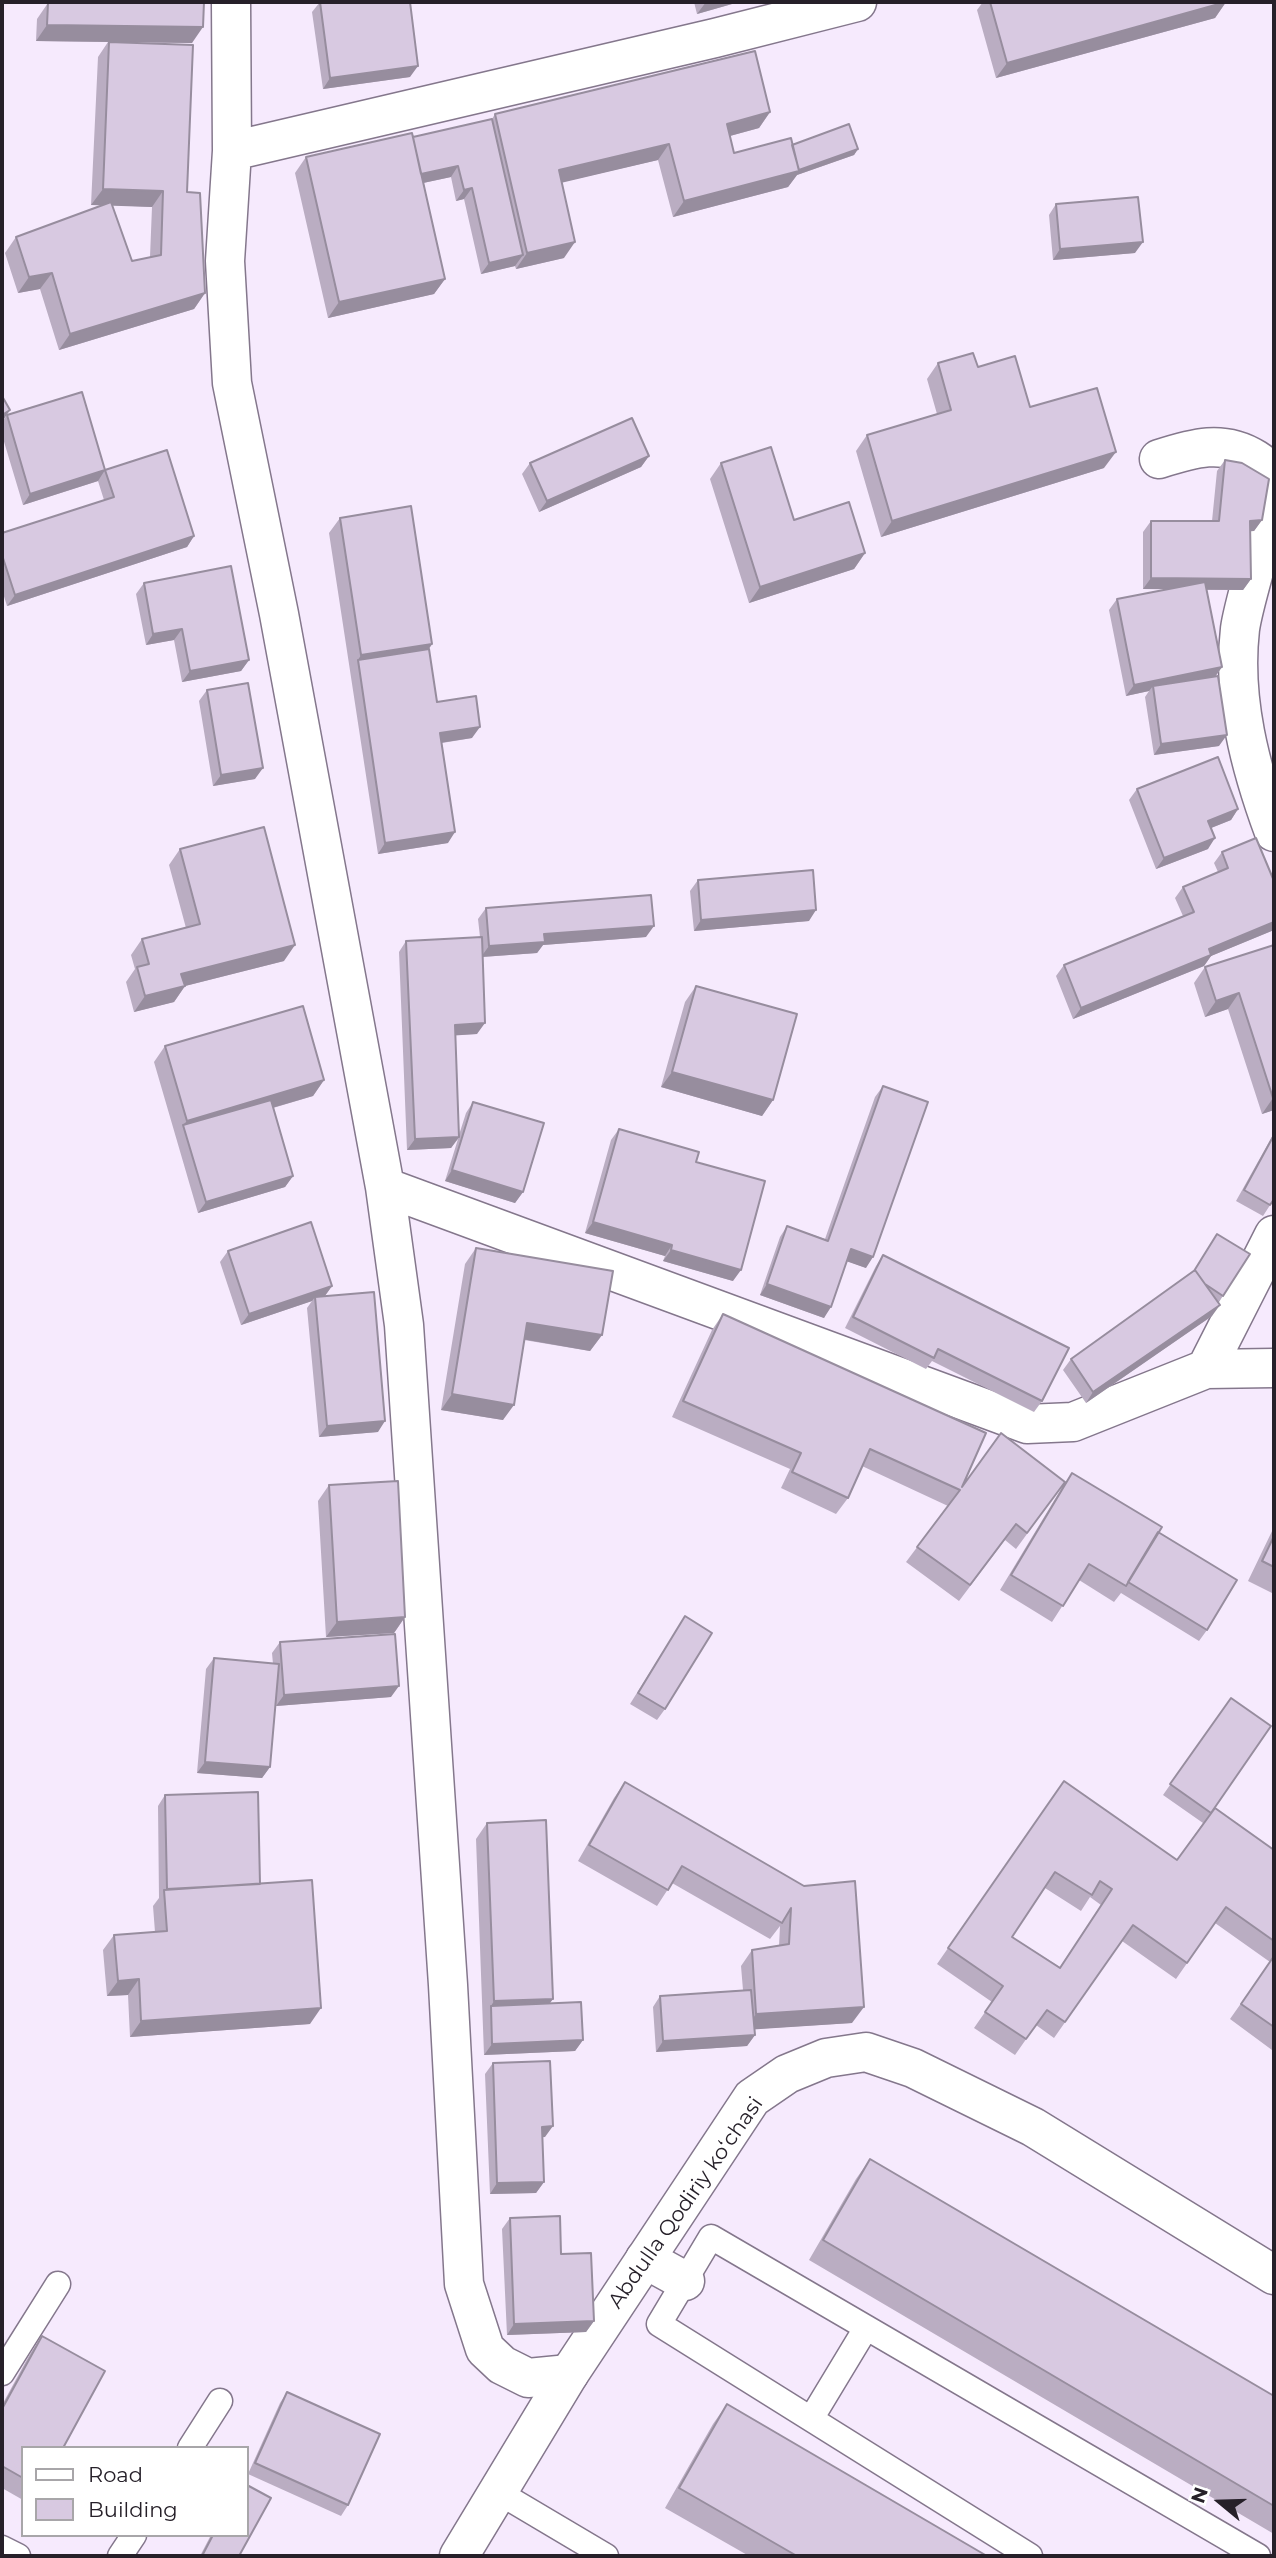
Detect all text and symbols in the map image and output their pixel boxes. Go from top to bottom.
street label: Abdulla Qodiriy koʻchasi [603,2092,769,2314]
legend [21,2446,248,2537]
text: Road [88,2462,143,2487]
north arrow [1185,2467,1255,2537]
text: N [1186,2484,1213,2506]
text: Building [88,2497,178,2522]

